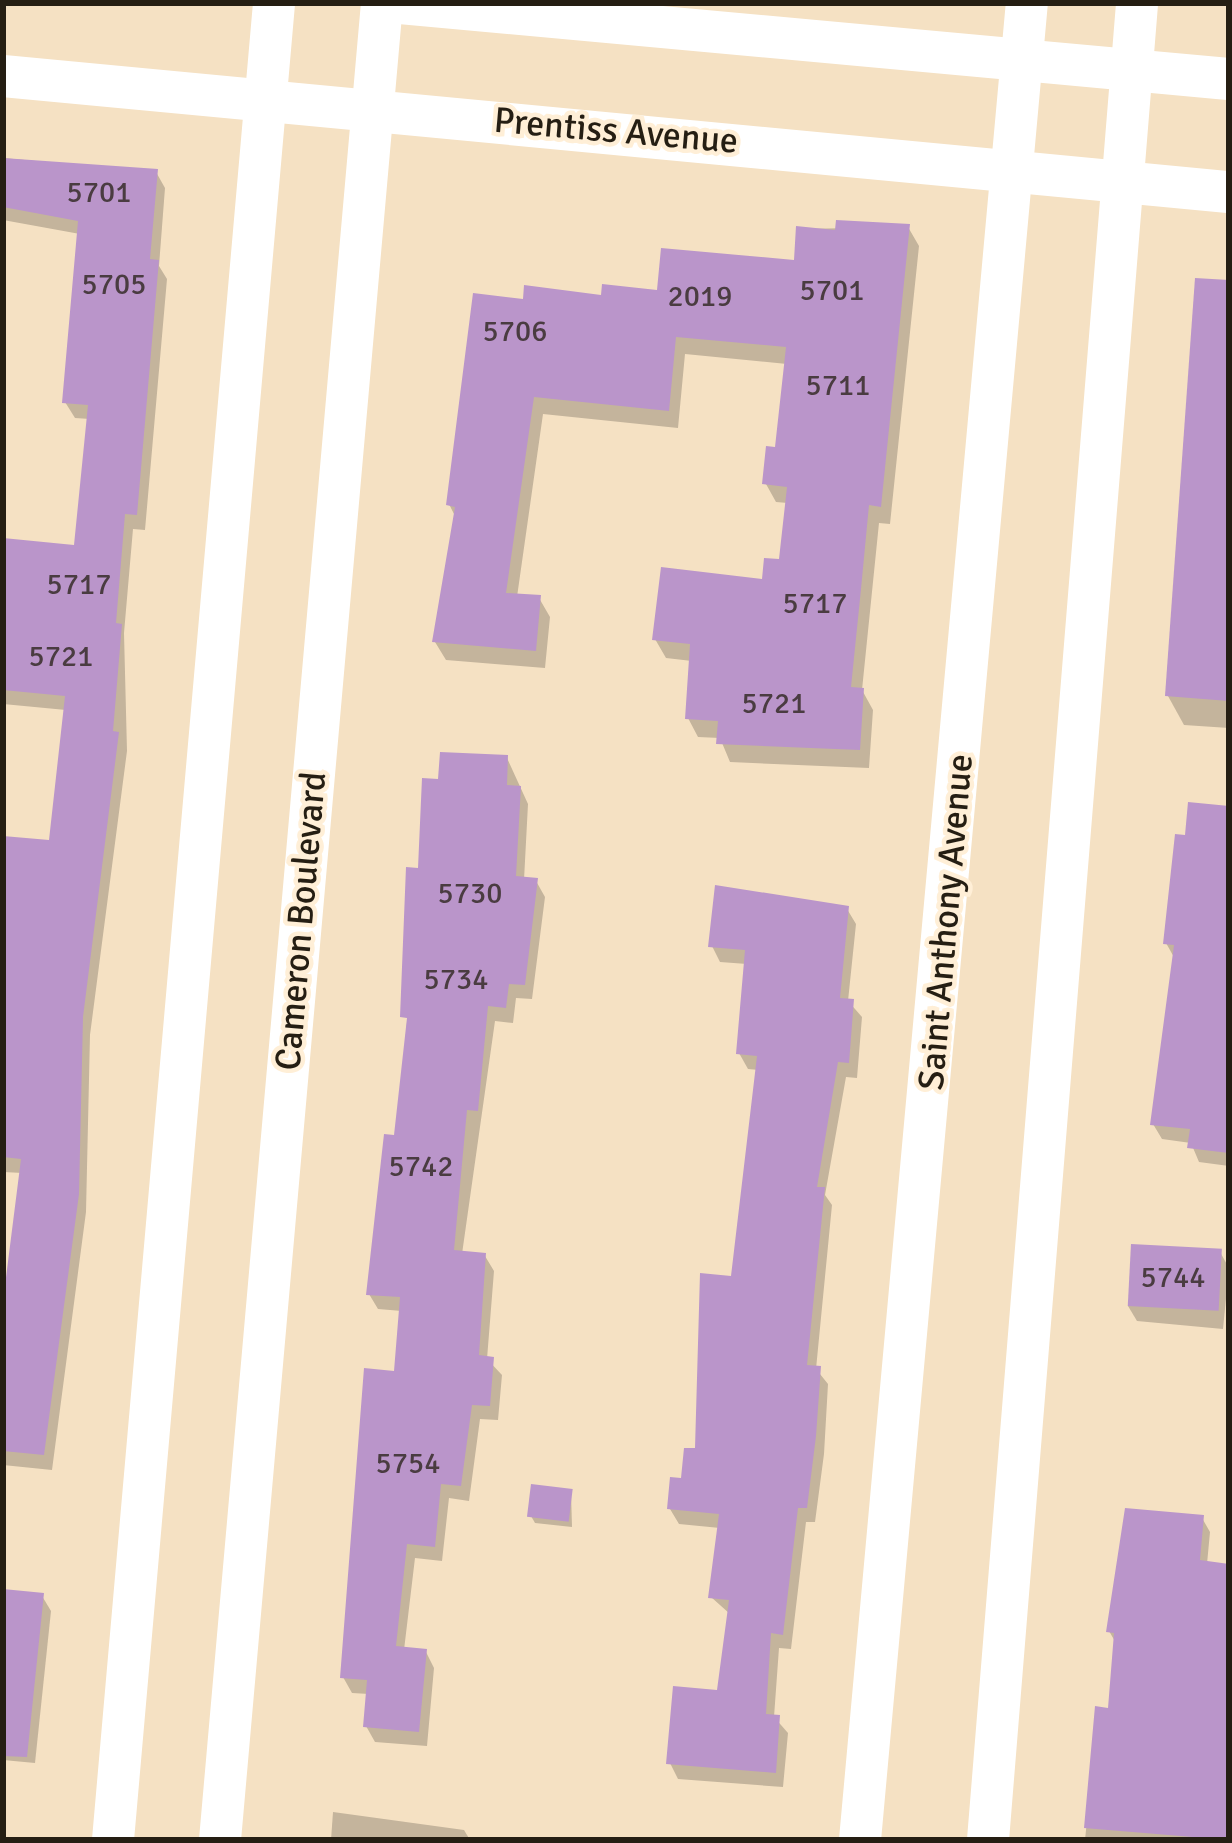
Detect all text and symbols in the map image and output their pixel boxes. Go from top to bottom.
street label: Prentiss Avenue [492,99,740,163]
house number: 5701 [67,175,131,211]
house number: 5705 [82,267,146,303]
house number: 5701 [800,273,864,309]
house number: 2019 [668,279,732,315]
house number: 5706 [483,314,547,350]
house number: 5711 [806,368,870,404]
house number: 5717 [47,567,111,603]
house number: 5717 [783,586,847,622]
house number: 5721 [29,639,93,675]
house number: 5721 [742,686,806,722]
street label: Saint Anthony Avenue [910,752,982,1092]
street label: Cameron Boulevard [266,770,336,1072]
house number: 5730 [438,876,502,912]
house number: 5734 [424,962,488,998]
house number: 5742 [389,1149,453,1185]
house number: 5744 [1141,1260,1205,1296]
house number: 5754 [376,1446,440,1482]

